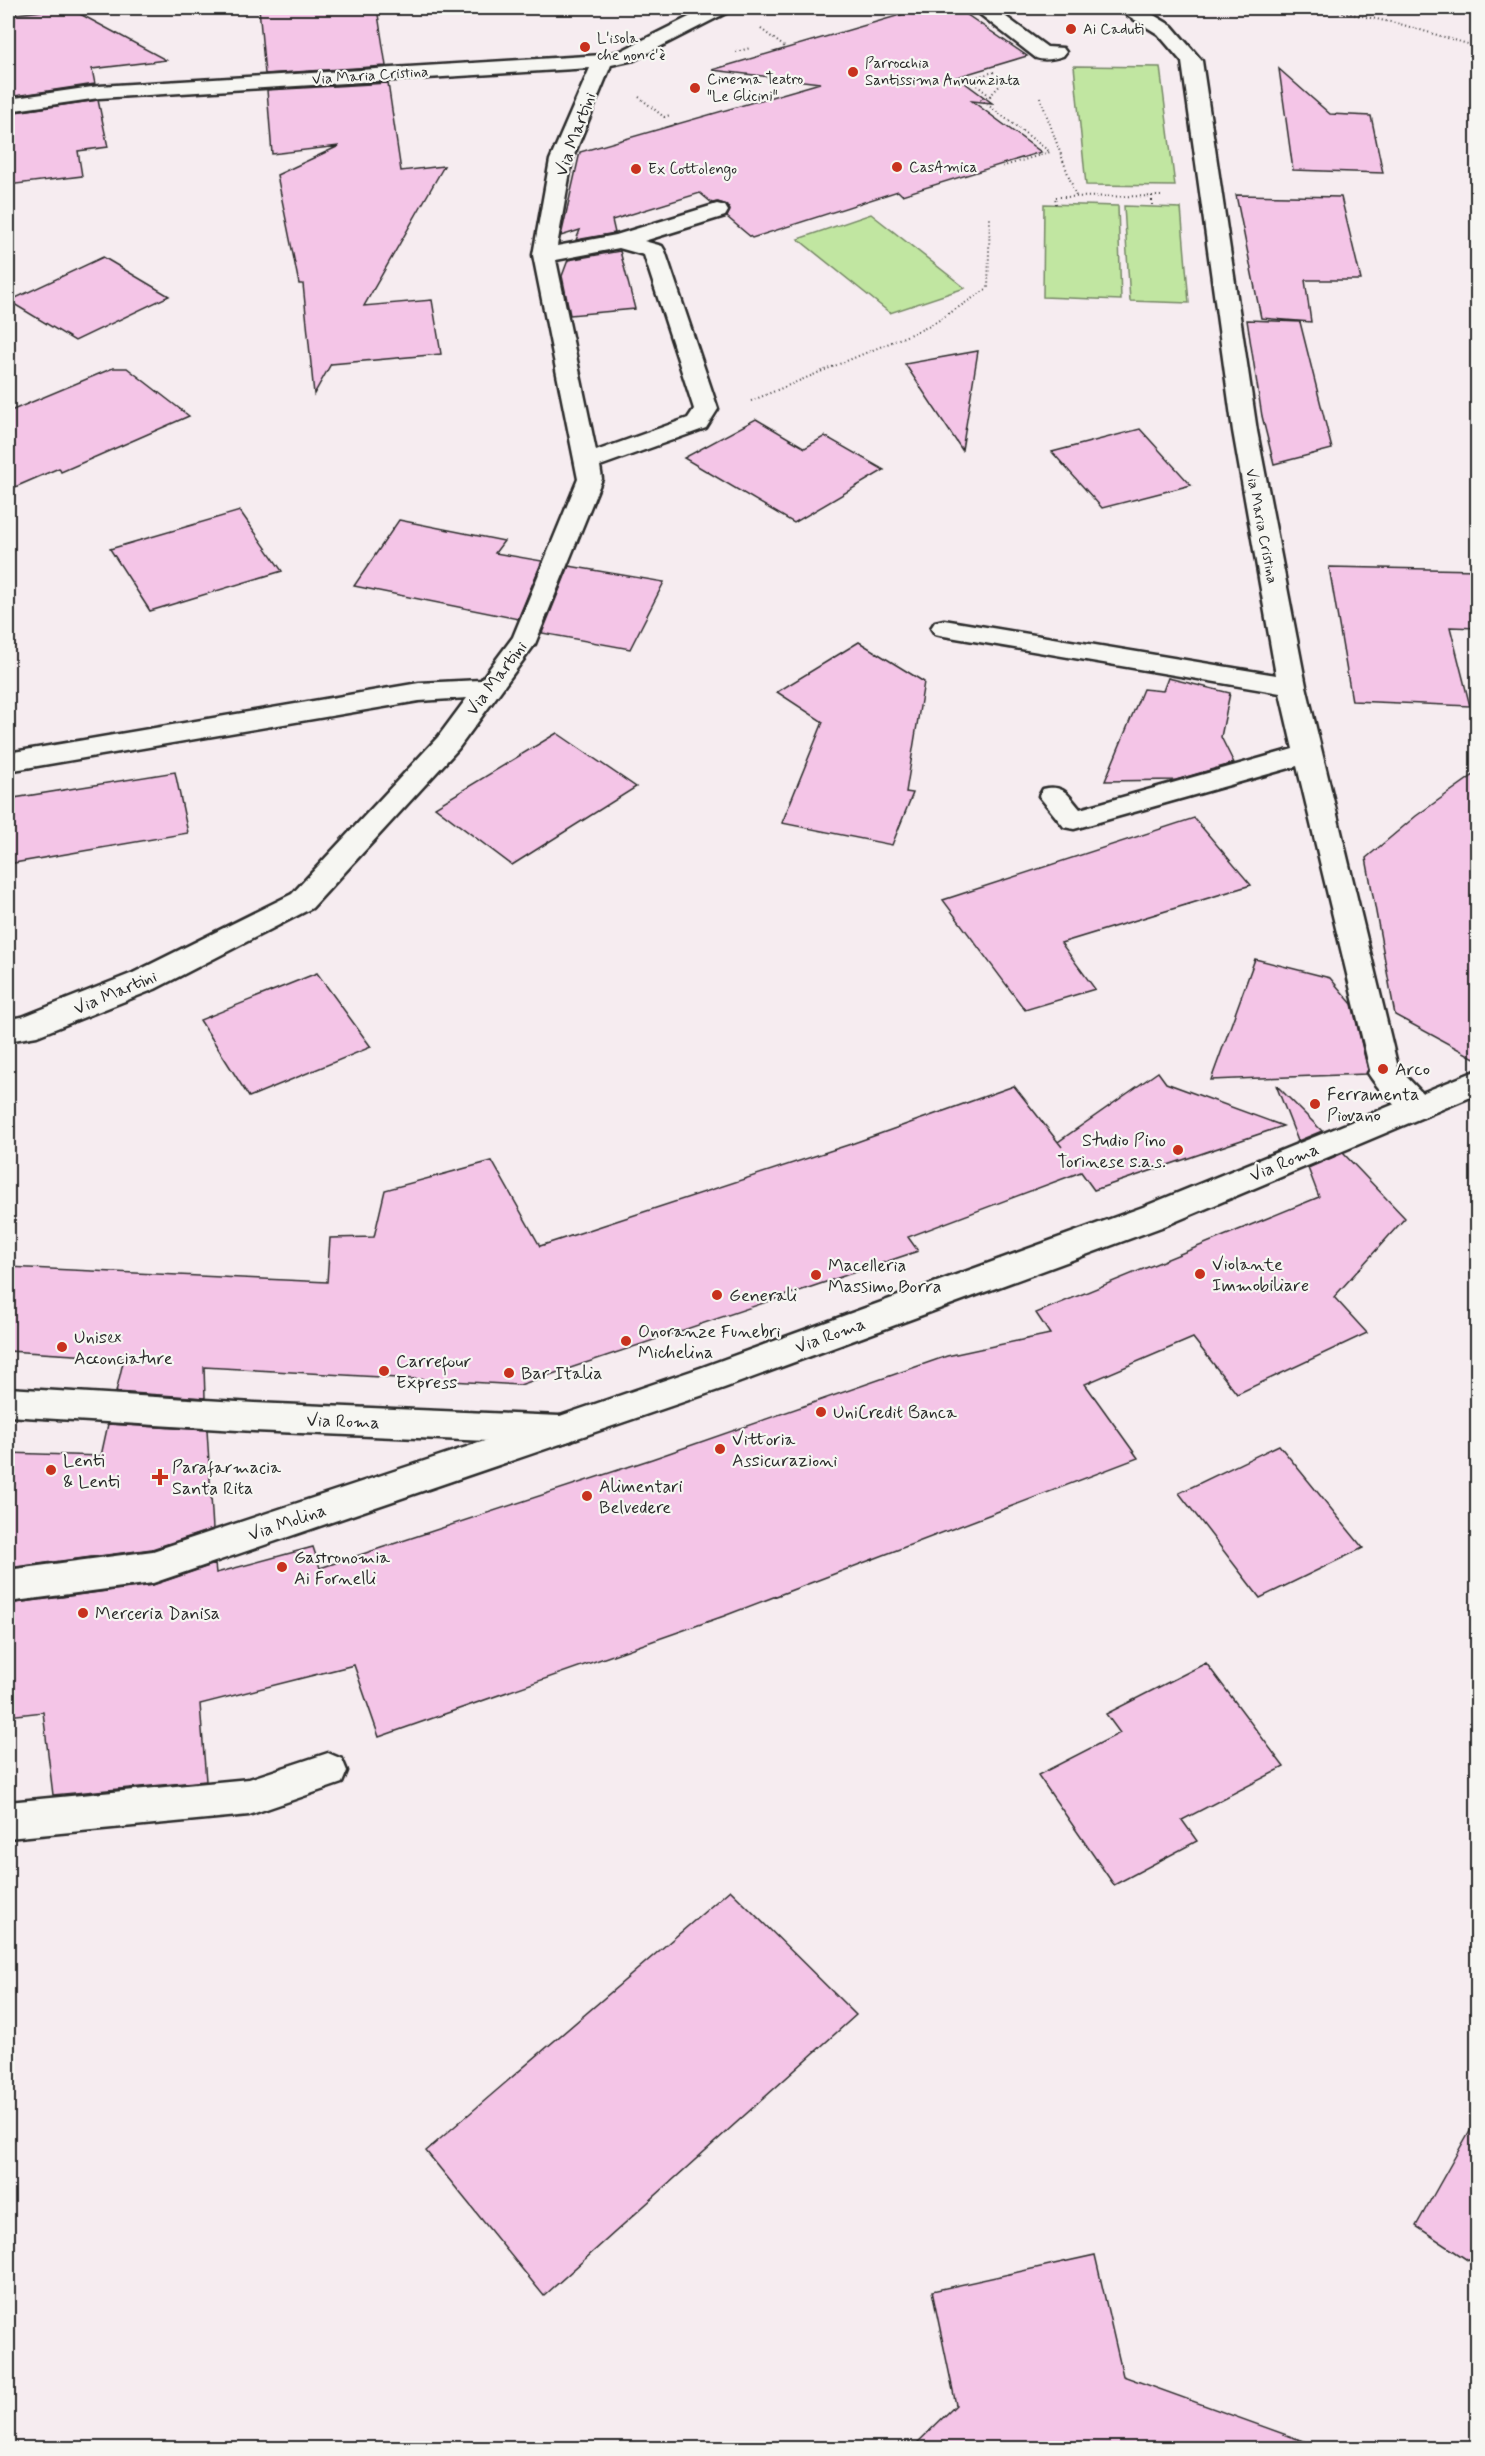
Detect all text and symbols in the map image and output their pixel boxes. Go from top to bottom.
place label: Ai Caduti [1083,20,1144,40]
marker: Ai Caduti [1064,22,1078,36]
place label: L'isola che non c'è [597,29,665,66]
marker: L'isola che non c'è [578,40,592,54]
place label: Parrocchia Santissima Annunziata [865,54,1021,91]
street label: Via Maria Cristina [311,62,429,90]
marker: Parrocchia Santissima Annunziata [846,65,860,79]
place label: Cinema Teatro "Le Glicini" [707,70,803,107]
marker: Cinema Teatro "Le Glicini" [688,81,702,95]
street label: Via Martini [550,89,602,180]
place label: CasAmica [909,158,977,178]
place label: Ex Cottolengo [648,160,737,181]
marker: CasAmica [890,160,904,174]
marker: Ex Cottolengo [629,162,643,176]
street label: Via Maria Cristina [1240,467,1282,585]
street label: Via Martini [461,636,533,721]
street label: Via Martini [70,965,161,1021]
place label: Arco [1395,1058,1430,1082]
marker: Arco [1376,1062,1390,1076]
place label: Ferramenta Piovano [1327,1083,1420,1128]
marker: Ferramenta Piovano [1308,1097,1322,1111]
place label: Studio Pino Torinese s.a.s. [1057,1129,1166,1174]
street label: Via Roma [1246,1138,1323,1188]
marker: Studio Pino Torinese s.a.s. [1171,1143,1185,1157]
place label: Violante Immobiliare [1212,1253,1309,1298]
place label: Macelleria Massimo Borra [828,1254,941,1299]
marker: Violante Immobiliare [1193,1267,1207,1281]
marker: Macelleria Massimo Borra [809,1268,823,1282]
place label: Generali [729,1284,797,1308]
marker: Generali [710,1288,724,1302]
street label: Via Roma [792,1312,869,1360]
place label: Onoranze Funebri Michelina [638,1320,781,1365]
place label: Unisex Acconciature [74,1326,173,1371]
marker: Onoranze Funebri Michelina [619,1334,633,1348]
marker: Unisex Acconciature [55,1340,69,1354]
place label: Carrefour Express [396,1350,472,1395]
place label: Bar Italia [521,1362,603,1386]
marker: Carrefour Express [377,1364,391,1378]
marker: Bar Italia [502,1366,516,1380]
place label: UniCredit Banca [833,1401,957,1425]
marker: UniCredit Banca [814,1405,828,1419]
street label: Via Roma [306,1409,380,1435]
place label: Vittoria Assicurazioni [732,1428,837,1473]
marker: Vittoria Assicurazioni [713,1442,727,1456]
place label: Lenti & Lenti [63,1449,120,1494]
place label: Parafarmacia Santa Rita [172,1456,281,1501]
marker: Lenti & Lenti [44,1463,58,1477]
marker: Parafarmacia Santa Rita [153,1470,167,1484]
place label: Alimentari Belvedere [599,1475,683,1520]
marker: Alimentari Belvedere [580,1489,594,1503]
street label: Via Molina [245,1498,330,1547]
place label: Gastronomia Ai Fornelli [294,1546,390,1591]
marker: Gastronomia Ai Fornelli [275,1560,289,1574]
place label: Merceria Danisa [95,1602,220,1626]
marker: Merceria Danisa [76,1606,90,1620]

